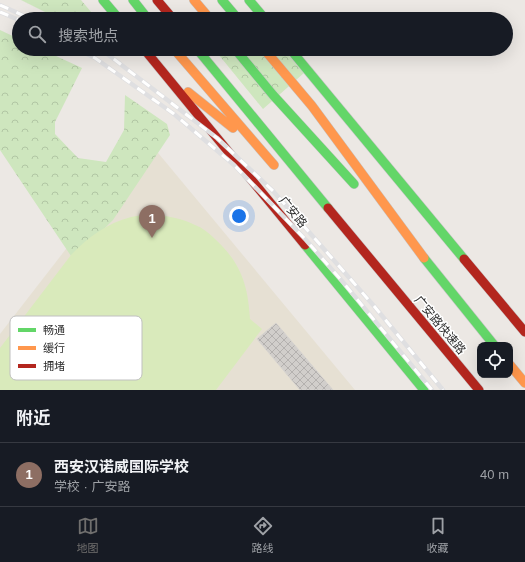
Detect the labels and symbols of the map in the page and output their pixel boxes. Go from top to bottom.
street label: 广安路 [276,194,310,230]
pin: 1 [139,205,165,238]
your location [229,206,249,226]
street label: 广安路快速路 [411,293,469,357]
legend [10,316,142,380]
text: 畅通 [43,324,65,336]
text: 缓行 [43,342,65,354]
text: 拥堵 [43,360,65,372]

